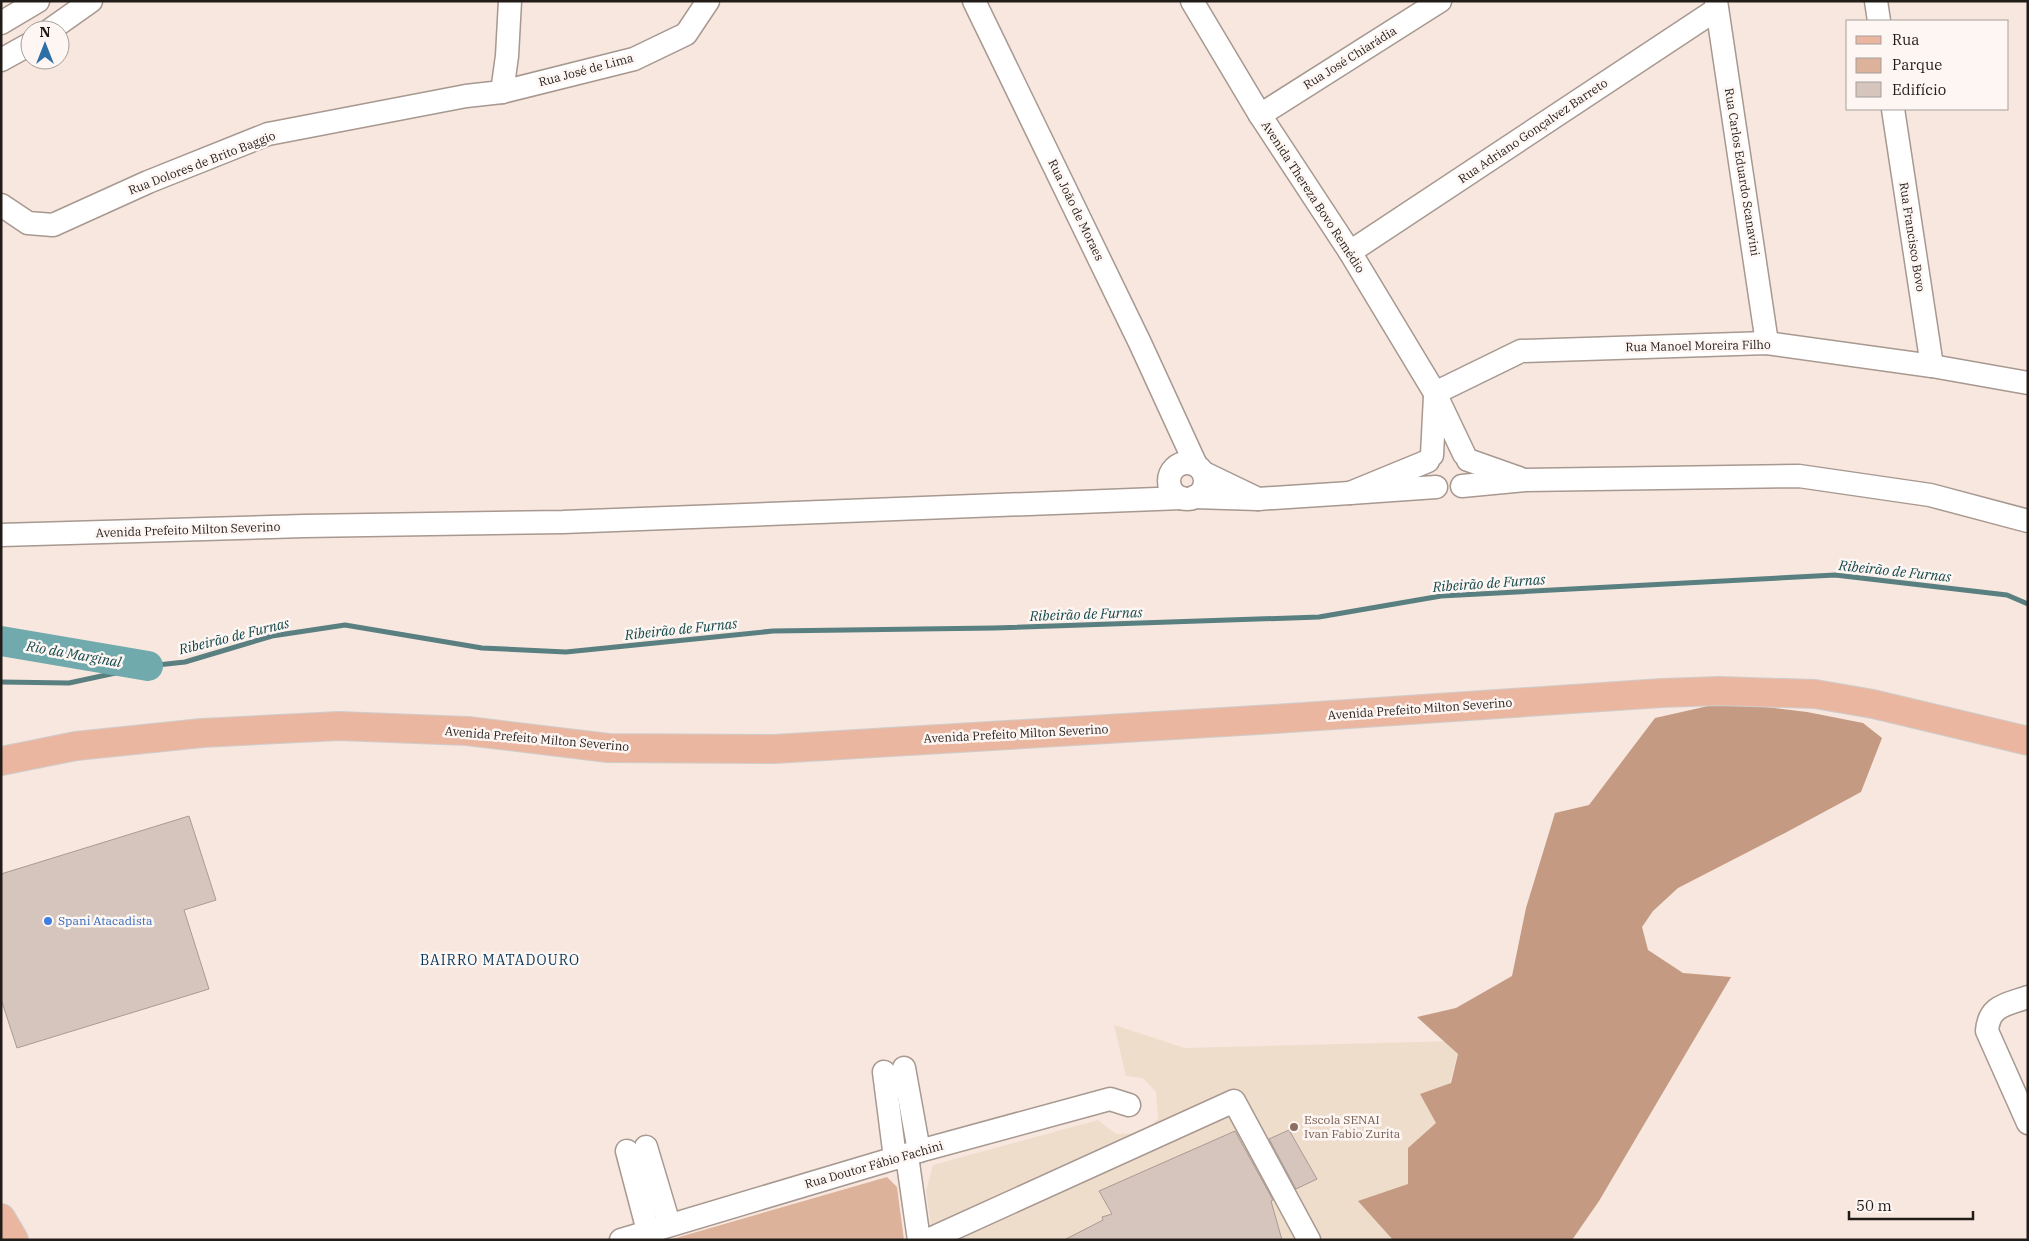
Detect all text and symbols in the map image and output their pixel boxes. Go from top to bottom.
north arrow [20,20,70,70]
legend [1846,20,2009,110]
text: N [39,23,51,41]
street label: Rua José Chiarádia [1300,23,1399,92]
text: Rua [1892,30,1919,49]
street label: Rua José de Lima [537,50,635,89]
text: Parque [1892,55,1942,74]
street label: Rua Adriano Gonçalvez Barreto [1455,75,1610,186]
text: Edifício [1892,80,1946,99]
street label: Rua Carlos Eduardo Scanavini [1722,87,1763,257]
street label: Avenida Thereza Bovo Remédio [1259,118,1368,276]
street label: Rua Dolores de Brito Baggio [126,127,278,198]
street label: Rua João de Moraes [1045,157,1108,263]
street label: Rua Francisco Bovo [1896,181,1929,293]
street label: Rua Manoel Moreira Filho [1625,337,1771,354]
street label: Avenida Prefeito Milton Severino [95,519,281,540]
water label: Ribeirão de Furnas [1837,556,1953,586]
water label: Ribeirão de Furnas [1431,570,1547,596]
water label: Ribeirão de Furnas [1028,603,1144,625]
water label: Ribeirão de Furnas [176,613,292,659]
water label: Ribeirão de Furnas [623,614,739,644]
water label: Rio da Marginal [24,637,124,671]
street label: Avenida Prefeito Milton Severino [1327,695,1513,722]
street label: Avenida Prefeito Milton Severino [923,721,1109,746]
street label: Avenida Prefeito Milton Severino [444,723,630,754]
place label: Spani Atacadista [58,913,153,928]
marker: Spani Atacadista [42,915,54,927]
district label: BAIRRO MATADOURO [420,951,580,969]
place label: Escola SENAI Ivan Fabio Zurita [1304,1112,1401,1141]
marker: Escola SENAI Ivan Fabio Zurita [1288,1121,1300,1133]
street label: Rua Doutor Fábio Fachini [803,1138,945,1191]
scale bar [1849,1188,1973,1220]
text: 50 m [1856,1196,1892,1215]

